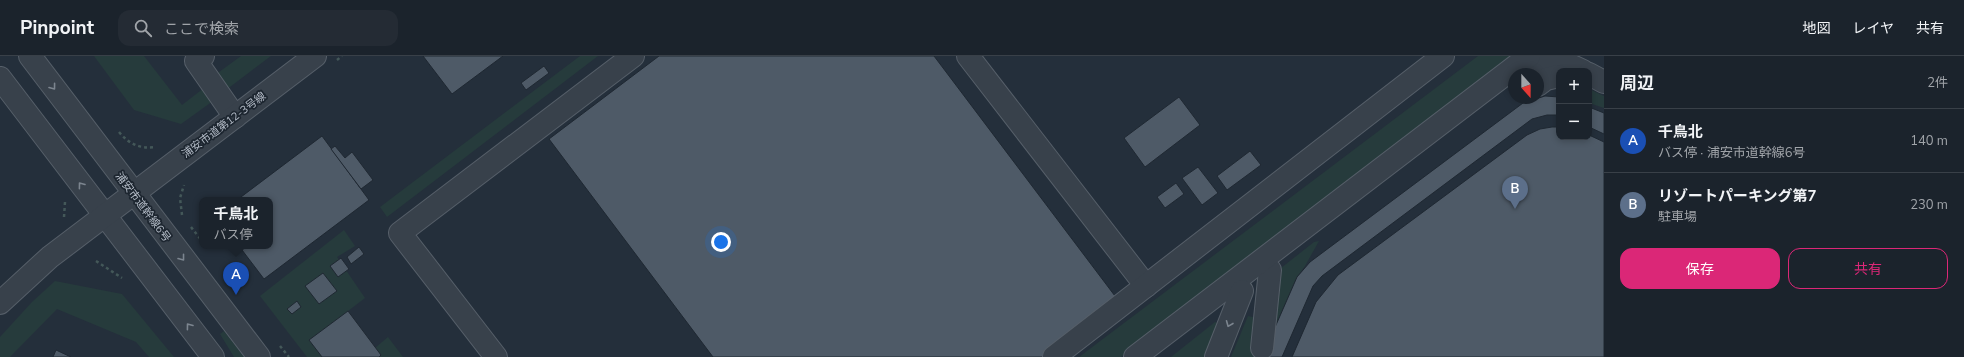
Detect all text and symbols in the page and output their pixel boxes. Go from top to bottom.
search box [118,10,398,46]
text: Pinpoint [20,15,94,41]
icon: search [132,17,154,39]
text: ここで検索 [164,19,239,39]
text: 地図 [1802,19,1830,38]
text: レイヤ [1852,19,1894,38]
text: 共有 [1916,19,1944,38]
north arrow [1508,68,1544,104]
map controls [1556,68,1592,140]
button: + [1556,68,1592,104]
text: 周辺 [1620,72,1654,95]
text: 2件 [1927,74,1948,92]
one-way arrow [48,83,55,90]
street label: 浦安市道第12-3号線 [179,88,269,162]
button: − [1556,104,1592,140]
text: 千鳥北 [1658,122,1703,142]
text: A [1628,132,1638,150]
text: 140 m [1910,132,1948,150]
text: バス停 · 浦安市道幹線6号 [1658,144,1805,162]
street label: 浦安市道幹線6号 [112,169,174,245]
pin: B [1502,176,1528,209]
one-way arrow [79,182,86,189]
text: リゾートパーキング第7 [1658,186,1817,206]
text: B [1629,196,1637,214]
text: 230 m [1910,196,1948,214]
popup [199,197,273,249]
text: 千鳥北 [213,204,259,224]
text: 駐車場 [1658,208,1697,226]
text: バス停 [213,226,253,244]
your location [711,232,731,252]
button: 保存 [1620,248,1780,289]
button: 共有 [1788,248,1948,289]
one-way arrow [178,254,185,261]
pin: A [223,262,249,295]
one-way arrow [1226,319,1234,327]
one-way arrow [186,323,194,330]

